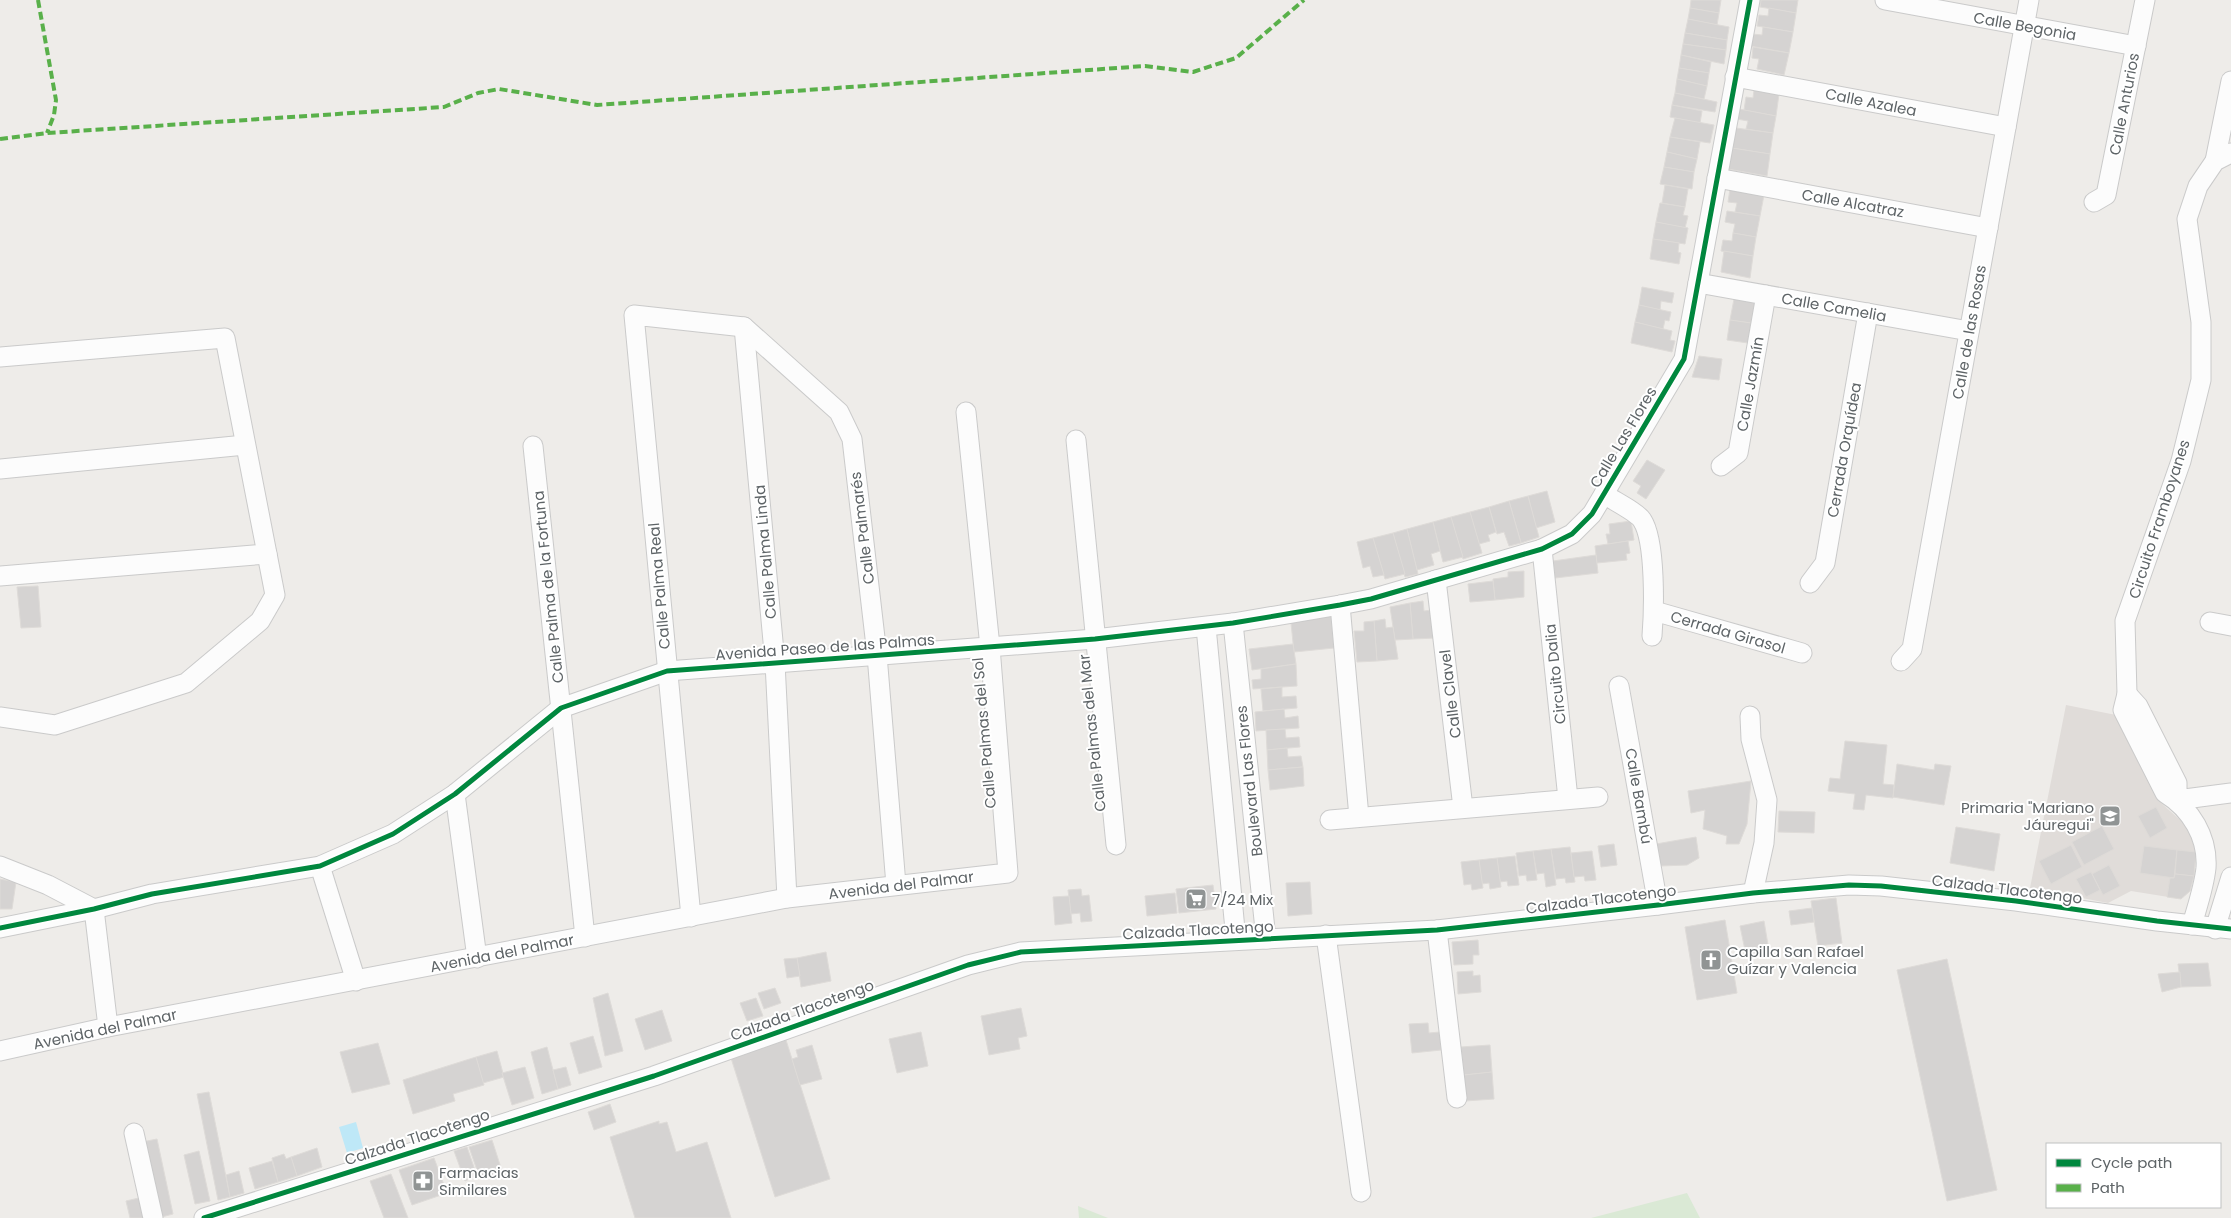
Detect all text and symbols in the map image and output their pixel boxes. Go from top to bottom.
street label: Calle Begonia [1972,7,2078,45]
street label: Calle Anturios [2104,51,2144,157]
street label: Calle Azalea [1824,83,1918,121]
street label: Calle Alcatraz [1800,184,1906,222]
street label: Calle de las Rosas [1947,263,1991,401]
street label: Calle Camelia [1780,287,1888,327]
street label: Calle Jazmín [1731,335,1769,433]
street label: Cerrada Orquídea [1822,381,1866,519]
street label: Calle Las Flores [1585,382,1662,491]
street label: Circuito Framboyanes [2123,437,2195,601]
street label: Calle Palmarés [845,470,879,585]
street label: Calle Palma Linda [749,484,781,620]
street label: Calle Palma de la Fortuna [527,490,569,684]
street label: Calle Palma Real [643,522,675,650]
street label: Cerrada Girasol [1668,606,1788,658]
street label: Circuito Dalia [1539,623,1571,725]
street label: Avenida Paseo de las Palmas [715,629,936,665]
street label: Calle Clavel [1434,648,1466,740]
street label: Calle Palmas del Mar [1073,653,1111,813]
street label: Calle Palmas del Sol [967,657,1001,809]
street label: Boulevard Las Flores [1231,704,1267,858]
street label: Calle Bambú [1620,746,1658,846]
place label: Primaria "Mariano Jáuregui" [1961,797,2094,835]
school or university icon: Primaria "Mariano Jáuregui" [2098,804,2122,828]
street label: Avenida del Palmar [827,866,975,904]
street label: Calzada Tlacotengo [1931,869,2083,909]
street label: Calzada Tlacotengo [1525,879,1677,919]
supermarket icon: 7/24 Mix [1184,887,1208,911]
place label: 7/24 Mix [1212,889,1273,910]
street label: Calzada Tlacotengo [1122,916,1274,944]
street label: Avenida del Palmar [428,929,576,977]
place label: Capilla San Rafael Guízar y Valencia [1727,941,1864,979]
church icon: Capilla San Rafael Guízar y Valencia [1699,948,1723,972]
street label: Calzada Tlacotengo [727,974,877,1046]
street label: Avenida del Palmar [31,1003,179,1054]
street label: Calzada Tlacotengo [342,1104,492,1170]
legend [2046,1143,2221,1208]
text: Cycle path [2091,1152,2172,1173]
place label: Farmacias Similares [439,1162,519,1200]
pharmacy icon: Farmacias Similares [411,1169,435,1193]
text: Path [2091,1177,2125,1198]

